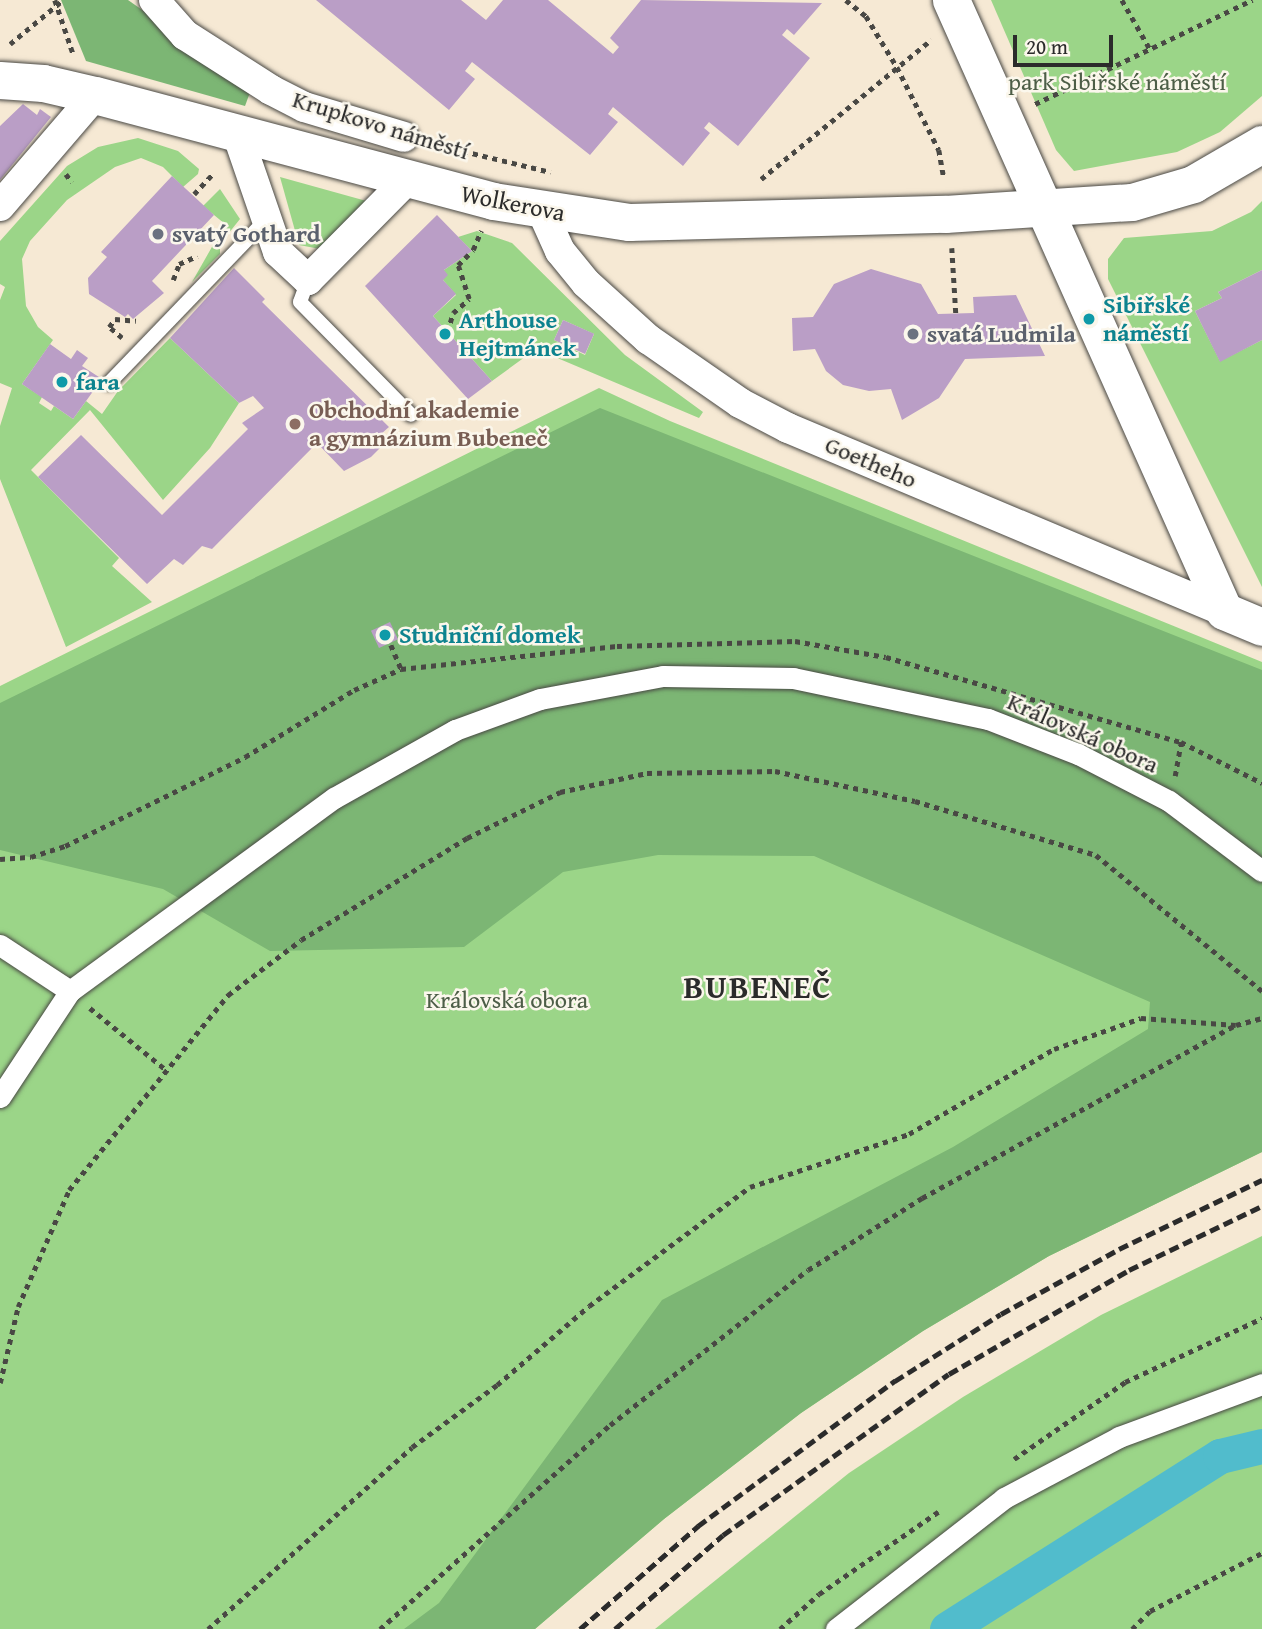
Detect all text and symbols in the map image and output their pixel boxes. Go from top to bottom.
scale bar [1017,21,1117,65]
text: 20 m [1026,31,1068,62]
park label: park Sibiřské náměstí [1008,68,1226,96]
street label: Krupkovo náměstí [289,84,473,166]
street label: Wolkerova [458,179,568,227]
place label: svatý Gothard [172,220,321,248]
marker: svatý Gothard [150,226,166,242]
place label: Sibiřské náměstí [1103,291,1190,347]
place label: Arthouse Hejtmánek [459,306,576,362]
marker: Sibiřské náměstí [1081,311,1097,327]
place label: svatá Ludmila [927,320,1076,348]
marker: Arthouse Hejtmánek [437,326,453,342]
marker: svatá Ludmila [905,326,921,342]
place label: fara [76,368,120,396]
marker: fara [54,374,70,390]
place label: Obchodní akademie a gymnázium Bubeneč [309,396,548,452]
marker: Obchodní akademie a gymnázium Bubeneč [287,416,303,432]
street label: Goetheho [821,430,921,494]
place label: Studniční domek [399,621,580,649]
marker: Studniční domek [377,627,393,643]
street label: Královská obora [1003,687,1163,779]
district label: BUBENEČ [684,968,832,1006]
park label: Královská obora [426,986,588,1014]

